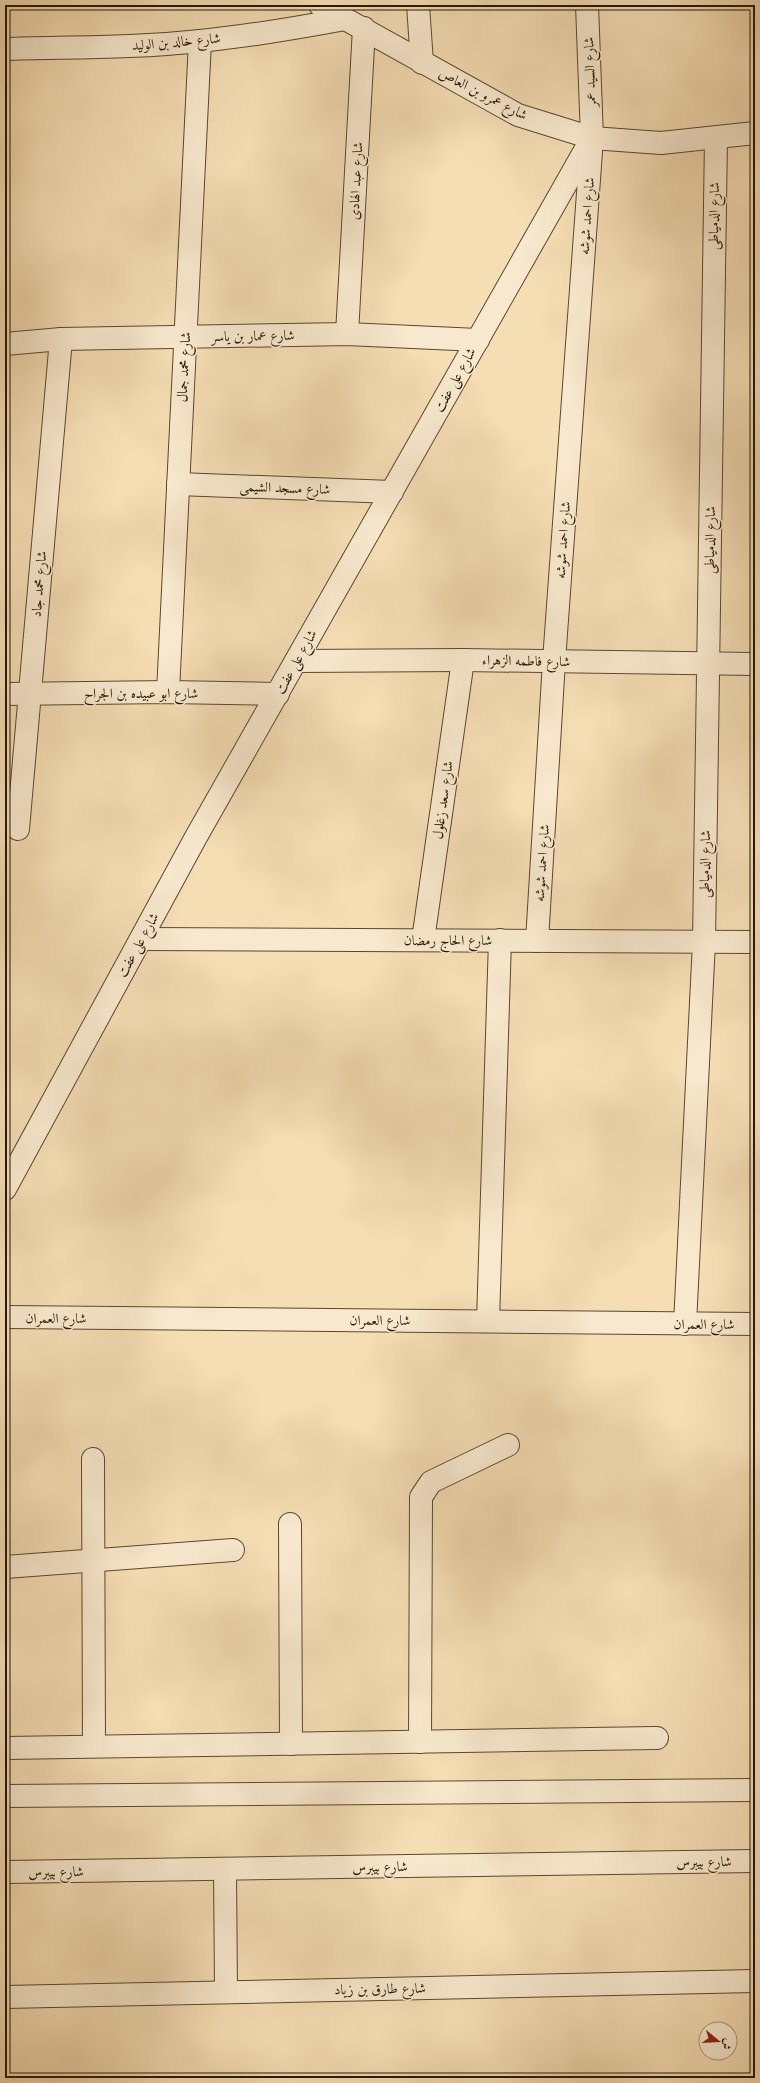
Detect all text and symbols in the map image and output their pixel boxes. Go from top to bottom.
street label: شارع خالد بن الوليد [131,29,222,57]
street label: شارع السيد عمر [579,37,603,109]
street label: شارع عمرو بن العاص [435,63,531,126]
street label: شارع عبد الهادى [344,141,370,221]
street label: شارع احمد شوشه [575,177,601,256]
street label: شارع الدمياطى [704,182,726,250]
street label: شارع عمار بن ياسر [209,326,295,348]
street label: شارع محمد جمال [173,331,197,403]
street label: شارع على عفت [429,344,482,417]
street label: شارع مسجد الشيمى [239,477,331,501]
street label: شارع احمد شوشه [551,501,577,580]
street label: شارع الدمياطى [700,506,722,574]
street label: شارع محمد جاد [27,550,53,618]
street label: شارع على عفت [270,626,323,699]
street label: شارع فاطمه الزهراء [482,651,570,673]
street label: شارع ابو عبيده بن الجراح [84,684,198,706]
street label: شارع سعد زغلول [428,760,460,841]
street label: شارع احمد شوشه [530,824,556,903]
street label: شارع الدمياطى [695,830,717,898]
street label: شارع على عفت [112,909,165,982]
street label: شارع الحاج رمضان [404,931,492,953]
street label: شارع العمران [25,1309,87,1330]
street label: شارع العمران [349,1311,411,1332]
street label: شارع العمران [673,1315,735,1336]
street label: شارع بيبرس [676,1852,732,1874]
street label: شارع بيبرس [352,1857,408,1879]
street label: شارع بيبرس [28,1862,84,1884]
street label: شارع طارق بن زياد [334,1979,426,2001]
north arrow [698,2021,738,2061]
text: ش [718,2036,736,2052]

